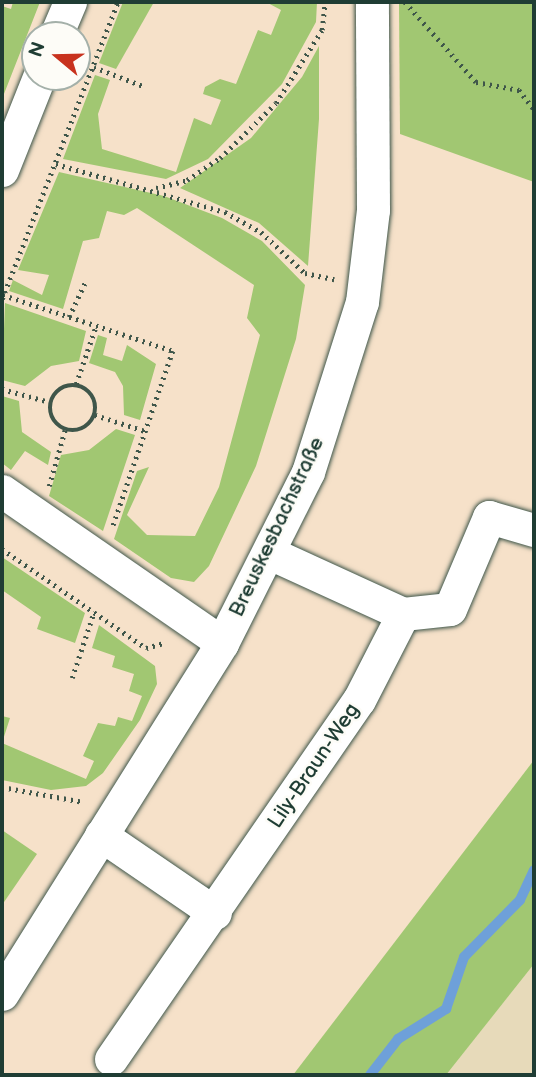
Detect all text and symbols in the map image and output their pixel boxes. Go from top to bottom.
north arrow [21,21,91,91]
text: N [24,39,51,60]
street label: Breuskesbachstraße [224,433,330,621]
street label: Lily-Braun-Weg [263,699,365,833]

